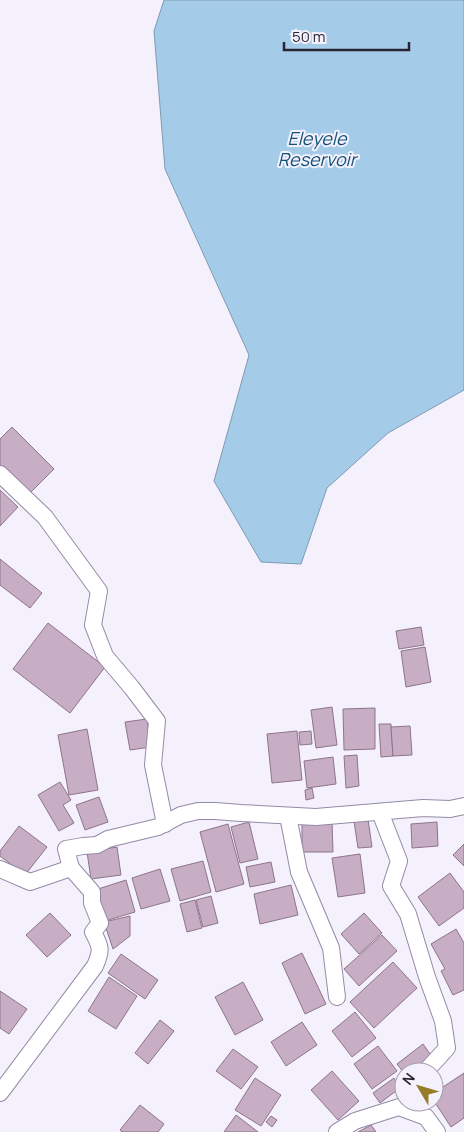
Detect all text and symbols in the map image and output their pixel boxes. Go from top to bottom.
scale bar [284,20,409,52]
text: 50 m [292,26,326,47]
water label: Eleyele Reservoir [278,126,359,171]
north arrow [394,1062,444,1112]
text: N [398,1069,419,1089]

